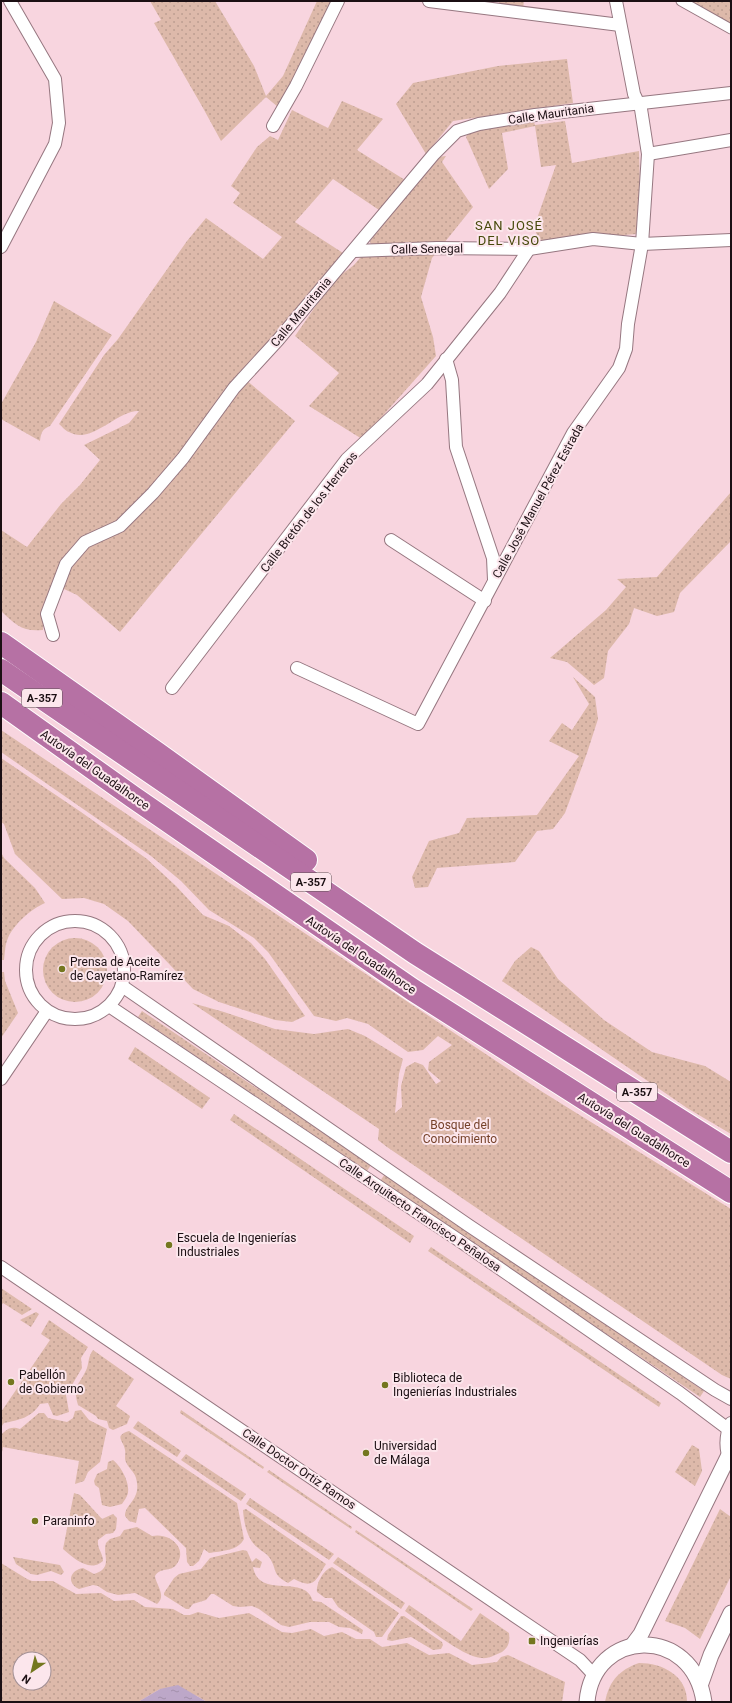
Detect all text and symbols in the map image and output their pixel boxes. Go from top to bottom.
street label: Calle Mauritania [507,101,595,127]
district label: SAN JOSÉ DEL VISO [475,218,543,248]
street label: Calle Senegal [391,241,463,257]
street label: Calle Mauritania [268,274,334,350]
street label: Calle José Manuel Pérez Estrada [490,421,586,581]
street label: Calle Bretón de los Herreros [258,449,360,575]
road number: A-357 [22,689,62,707]
street label: Autovía del Guadalhorce [38,727,152,813]
road number: A-357 [291,873,331,891]
street label: Autovía del Guadalhorce [303,913,419,997]
place label: Prensa de Aceite de Cayetano-Ramírez [70,955,183,983]
marker: Prensa de Aceite de Cayetano-Ramírez [57,964,67,974]
road number: A-357 [617,1083,657,1101]
street label: Autovía del Guadalhorce [575,1090,693,1170]
park label: Bosque del Conocimiento [423,1118,497,1146]
street label: Calle Arquitecto Francisco Peñalosa [336,1155,504,1275]
place label: Escuela de Ingenierías Industriales [177,1231,296,1259]
marker: Escuela de Ingenierías Industriales [164,1240,174,1250]
place label: Pabellón de Gobierno [19,1368,84,1396]
place label: Biblioteca de Ingenierías Industriales [393,1371,517,1399]
marker: Pabellón de Gobierno [6,1377,16,1387]
marker: Biblioteca de Ingenierías Industriales [380,1380,390,1390]
street label: Calle Doctor Ortiz Ramos [240,1426,358,1512]
place label: Universidad de Málaga [374,1439,437,1467]
marker: Universidad de Málaga [361,1448,371,1458]
place label: Paraninfo [43,1514,95,1528]
marker: Paraninfo [30,1516,40,1526]
place label: Ingenierías [540,1634,599,1648]
marker: Ingenierías [527,1636,537,1646]
north arrow [12,1651,52,1691]
text: N [19,1671,33,1686]

